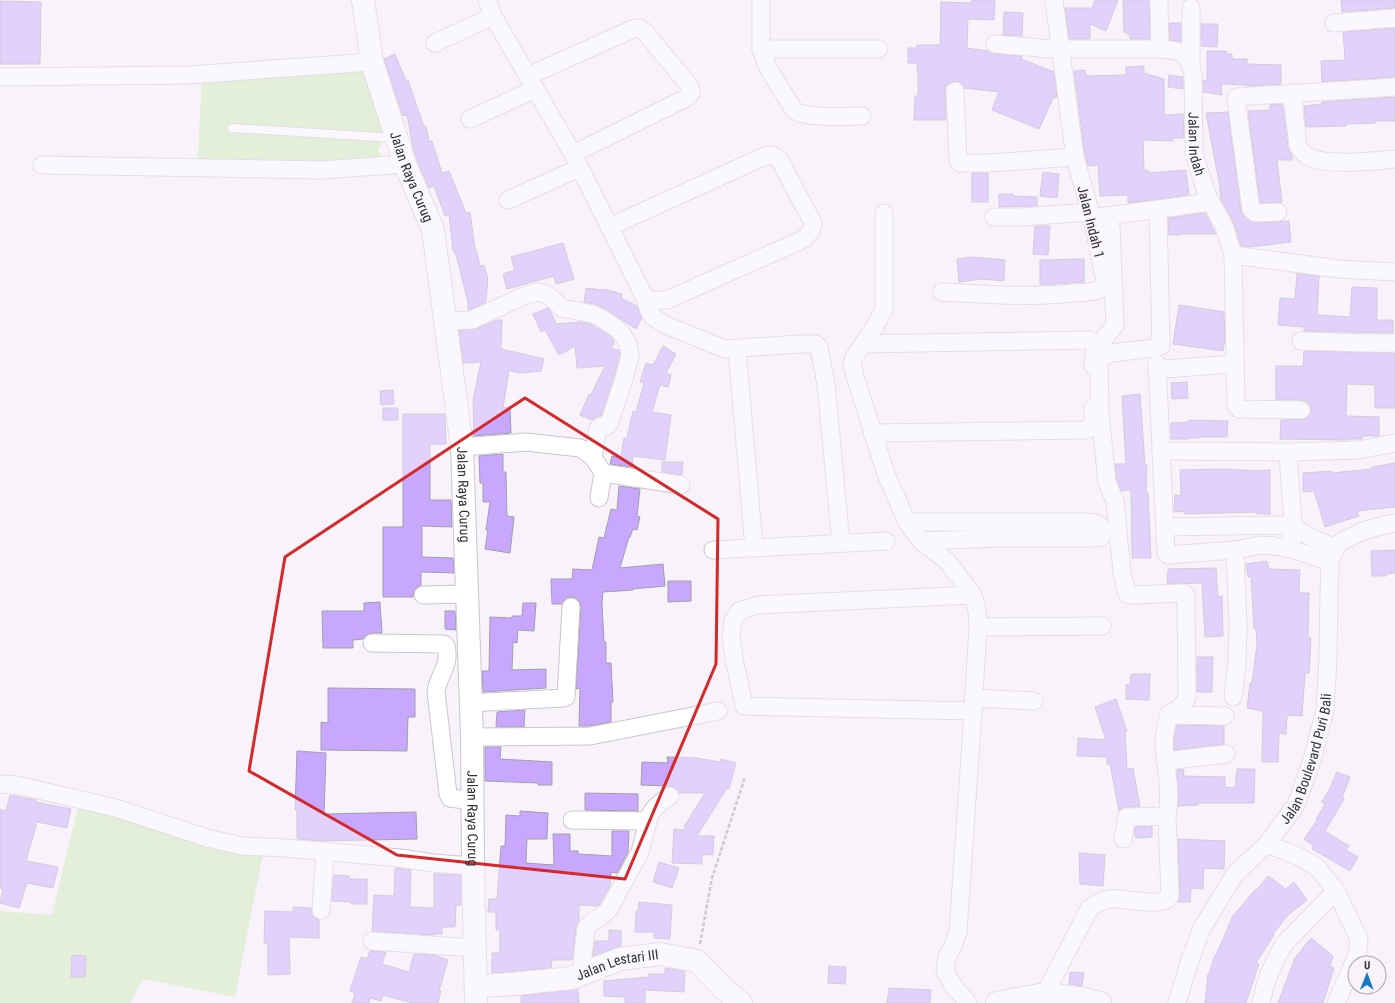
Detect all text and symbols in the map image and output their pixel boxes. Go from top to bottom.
street label: Jalan Indah [1185,112,1208,178]
street label: Jalan Raya Curug [387,129,437,224]
street label: Jalan Indah 1 [1074,184,1108,260]
street label: Jalan Raya Curug [454,446,473,543]
street label: Jalan Boulevard Puri Bali [1277,693,1334,827]
street label: Jalan Raya Curug [464,770,481,866]
street label: Jalan Lestari III [574,946,659,984]
north arrow [1347,955,1387,995]
text: U [1364,959,1370,972]

